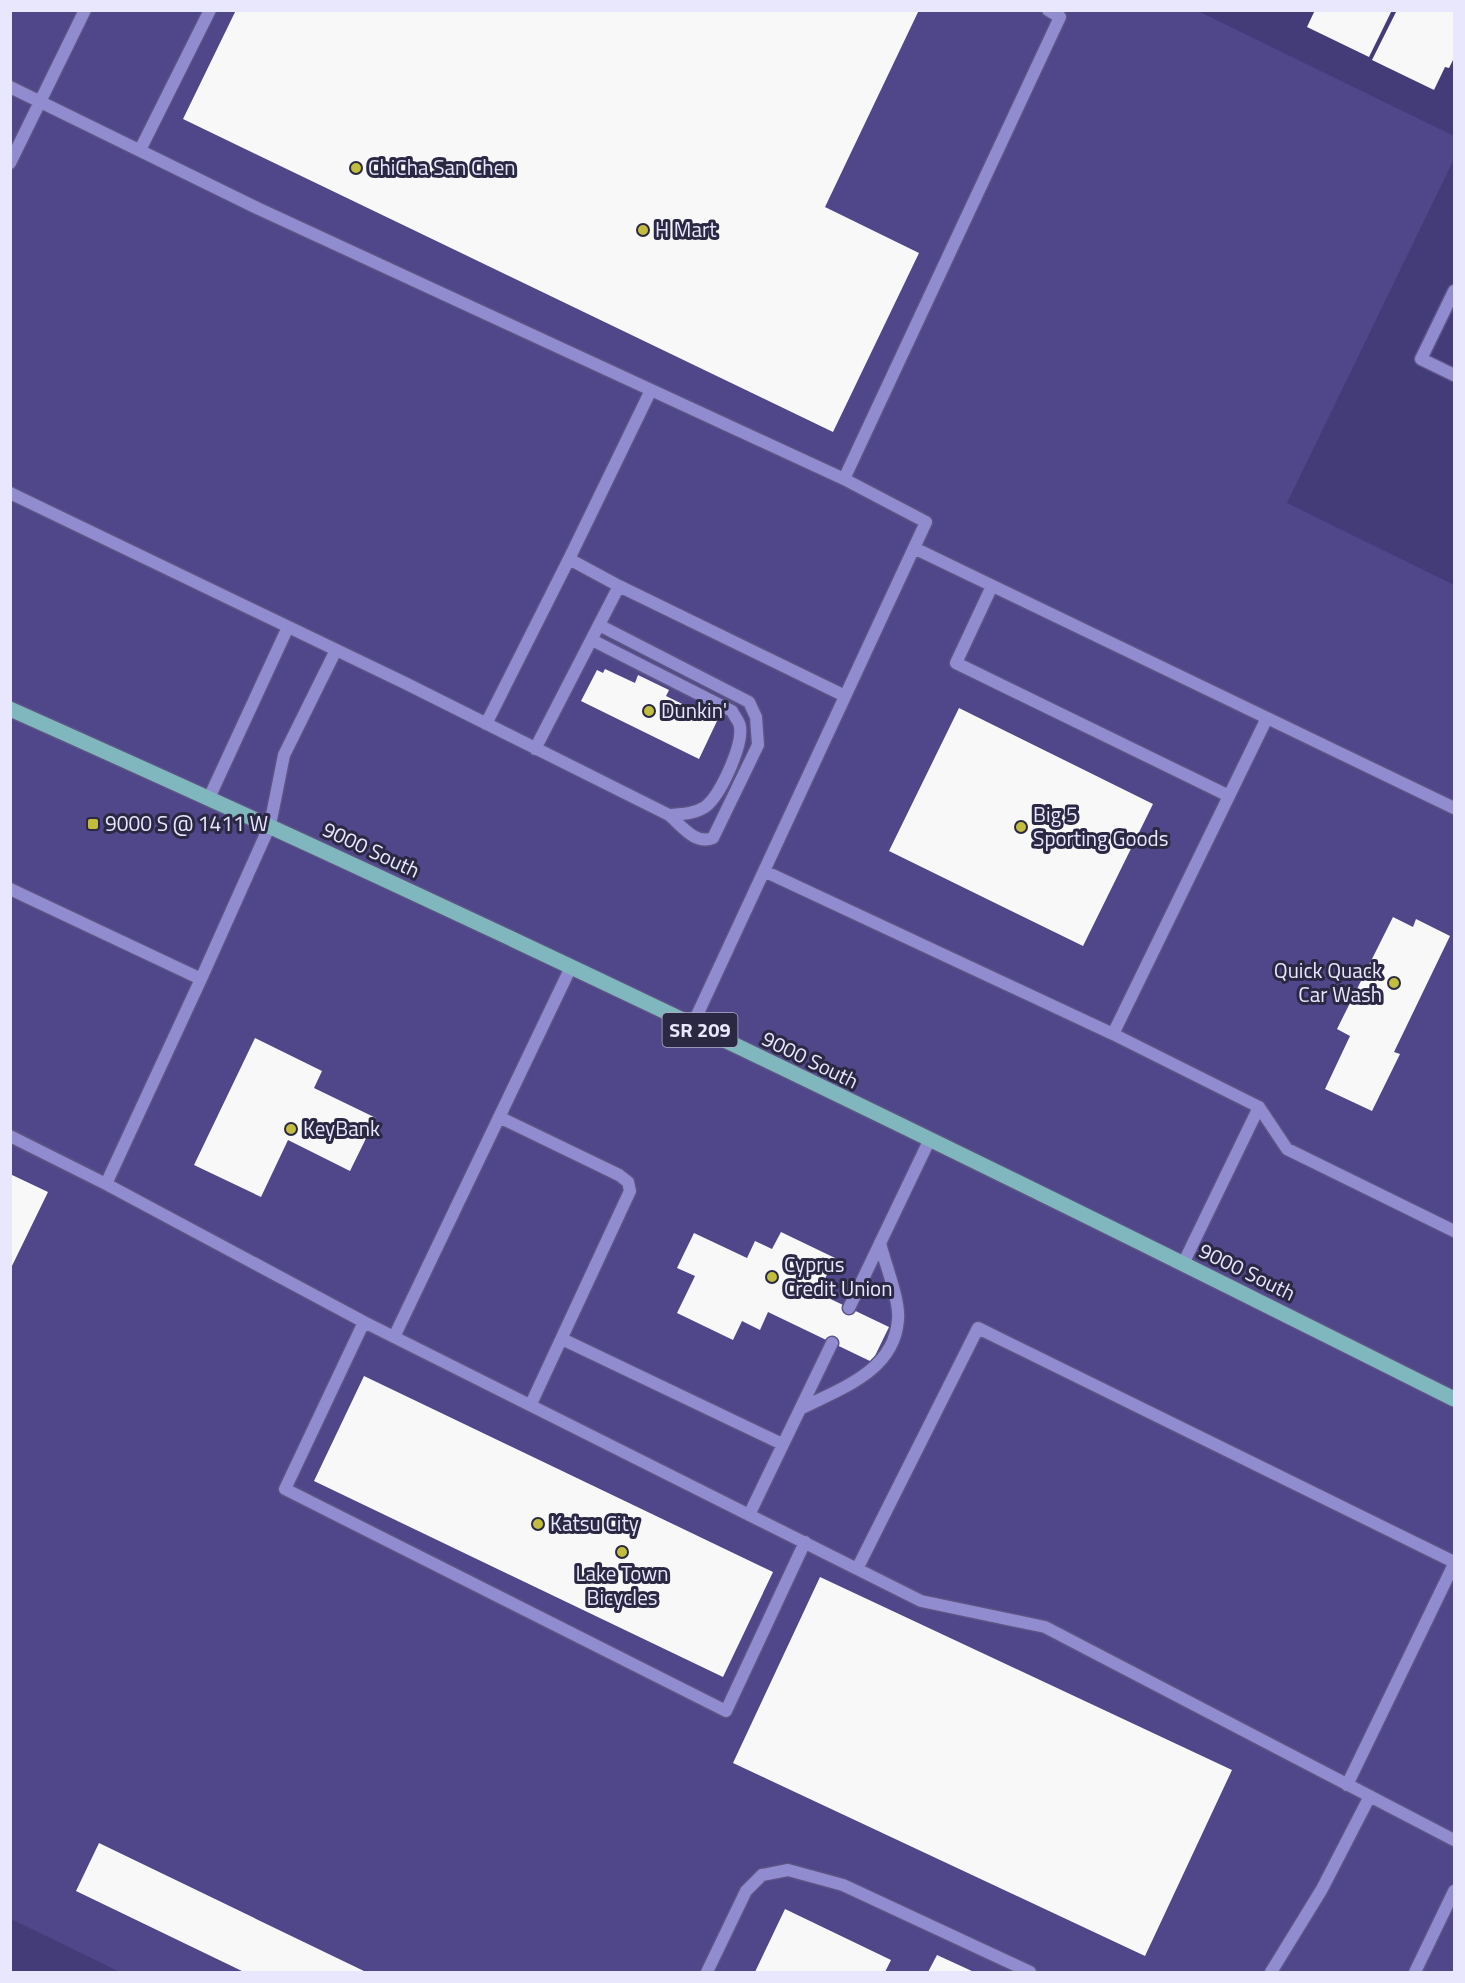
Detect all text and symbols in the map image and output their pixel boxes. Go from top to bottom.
place label: ChiCha San Chen [368,151,516,183]
marker: ChiCha San Chen [349,161,363,175]
place label: H Mart [655,213,717,245]
marker: H Mart [636,223,650,237]
place label: Dunkin' [661,694,727,726]
marker: Dunkin' [642,704,656,718]
place label: Big 5 Sporting Goods [1033,798,1168,854]
place label: 9000 S @ 1411 W [105,807,268,839]
street label: 9000 South [318,813,425,886]
marker: 9000 S @ 1411 W [86,817,100,831]
marker: Big 5 Sporting Goods [1014,820,1028,834]
place label: Quick Quack Car Wash [1274,954,1382,1010]
marker: Quick Quack Car Wash [1387,976,1401,990]
road number: SR 209 [662,1013,738,1047]
street label: 9000 South [757,1022,864,1096]
place label: KeyBank [303,1112,380,1144]
marker: KeyBank [284,1122,298,1136]
street label: 9000 South [1194,1234,1301,1308]
place label: Cyprus Credit Union [784,1248,892,1304]
marker: Cyprus Credit Union [765,1270,779,1284]
place label: Katsu City [550,1507,639,1539]
marker: Katsu City [531,1517,545,1531]
marker: Lake Town Bicycles [615,1545,629,1559]
place label: Lake Town Bicycles [576,1557,669,1613]

